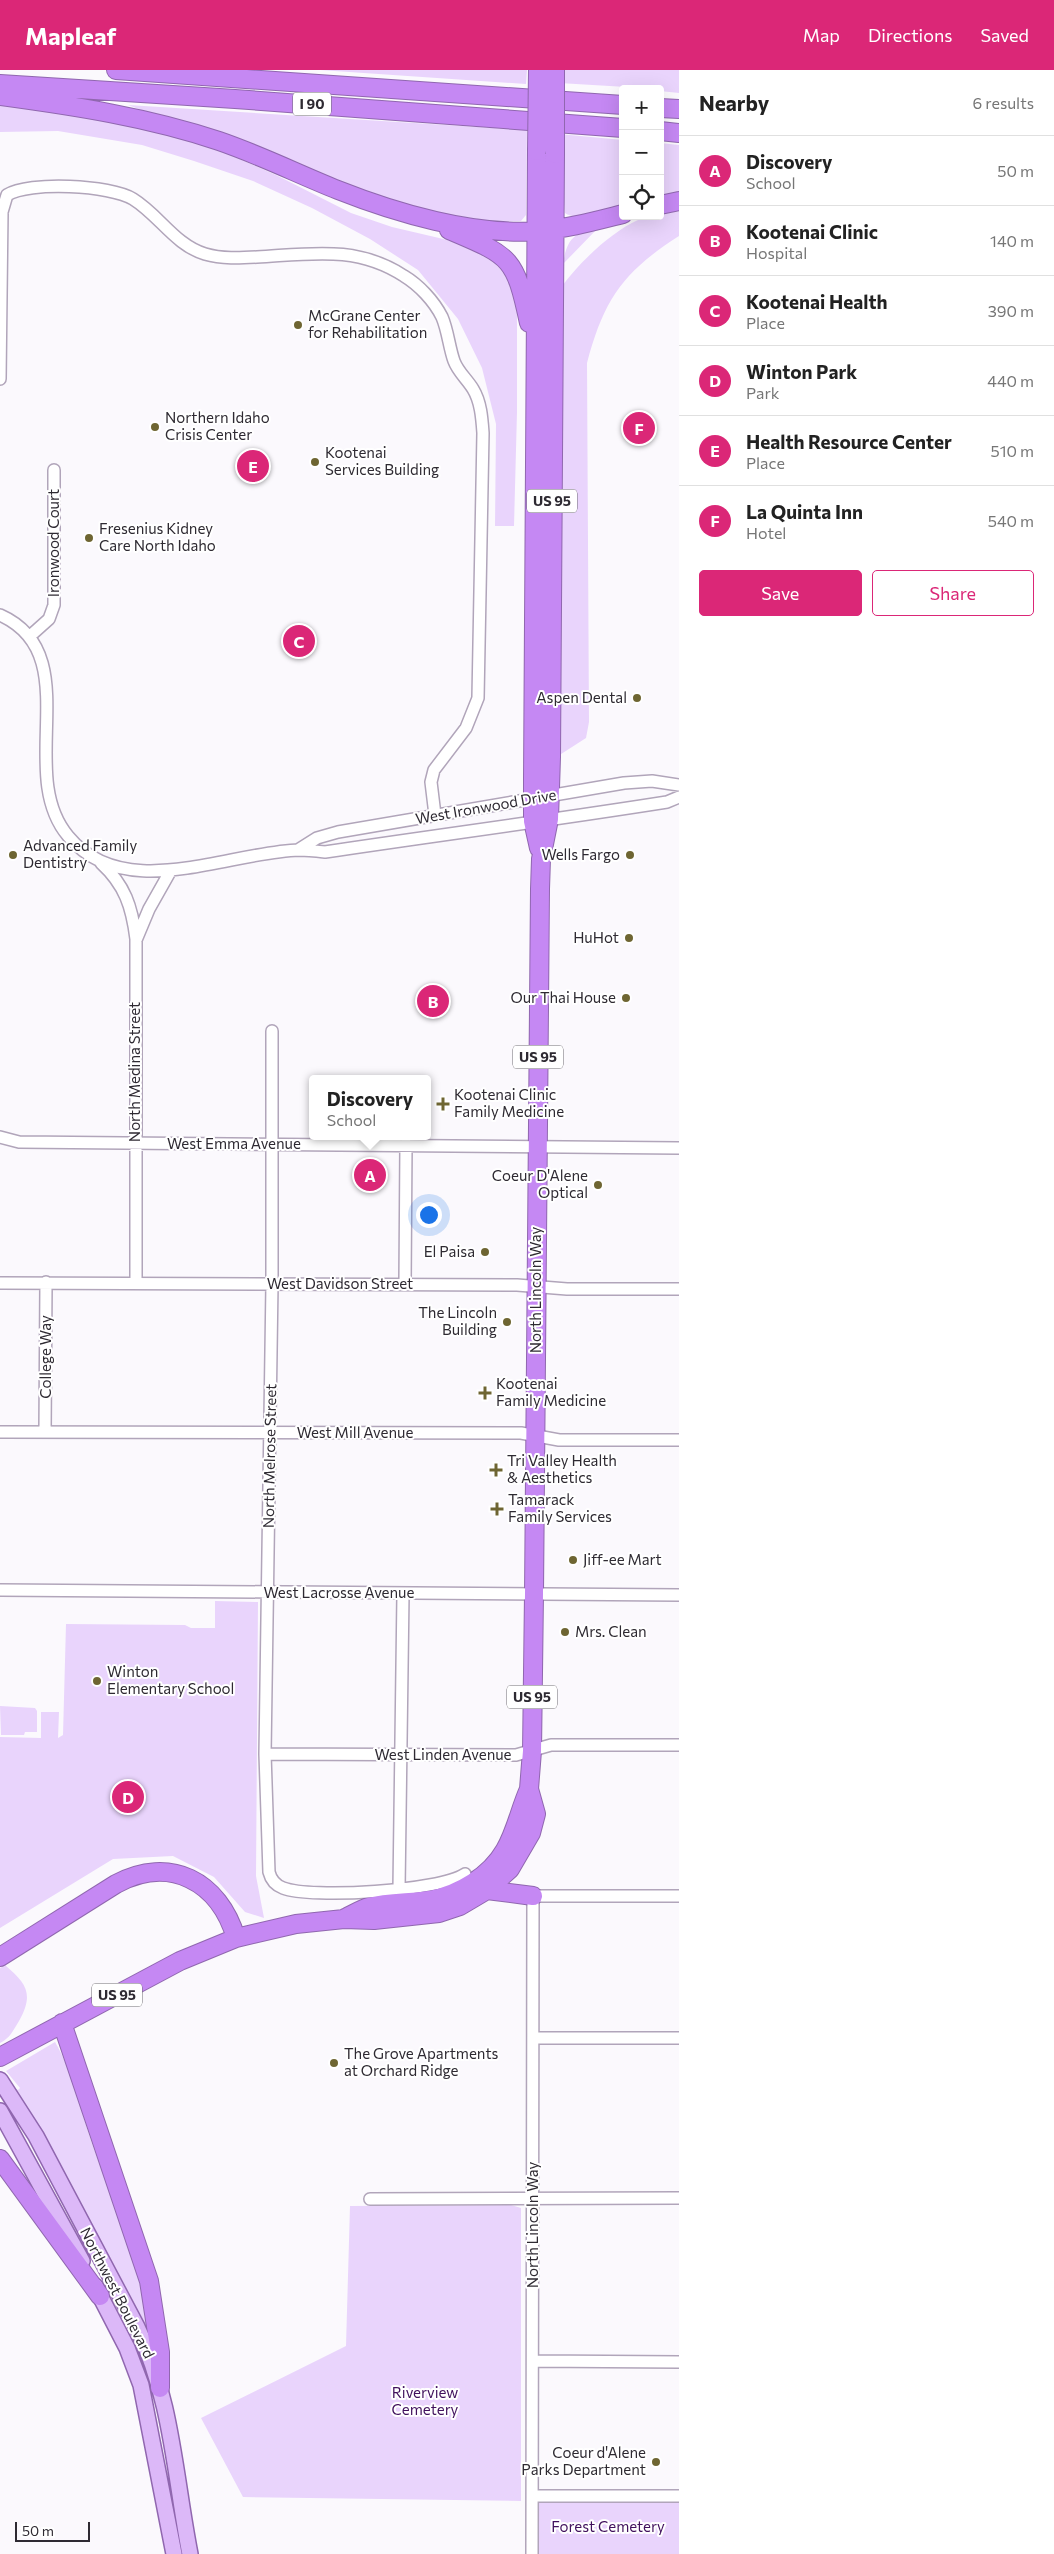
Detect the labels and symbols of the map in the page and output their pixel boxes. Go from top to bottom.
road number: I 90 [293,92,331,116]
place label: McGrane Center for Rehabilitation [308,306,427,341]
marker: McGrane Center for Rehabilitation [292,319,304,331]
place label: Northern Idaho Crisis Center [165,408,270,443]
pin: F [623,409,655,447]
marker: Northern Idaho Crisis Center [149,421,161,433]
place label: Kootenai Services Building [325,443,439,478]
pin: E [237,447,269,485]
marker: Kootenai Services Building [309,456,321,468]
street label: Ironwood Court [44,489,62,597]
road number: US 95 [527,490,577,512]
place label: Fresenius Kidney Care North Idaho [99,519,216,554]
marker: Fresenius Kidney Care North Idaho [83,532,95,544]
pin: C [283,622,315,660]
place label: Aspen Dental [536,688,627,706]
marker: Aspen Dental [631,692,643,704]
street label: West Ironwood Drive [414,785,558,827]
place label: Advanced Family Dentistry [23,836,137,871]
place label: Wells Fargo [541,845,620,863]
marker: Advanced Family Dentistry [7,849,19,861]
marker: Wells Fargo [624,849,636,861]
place label: HuHot [573,928,619,946]
marker: HuHot [623,932,635,944]
pin: B [417,982,449,1020]
place label: Our Thai House [510,988,616,1006]
marker: Our Thai House [620,992,632,1004]
street label: North Medina Street [125,1002,143,1142]
road number: US 95 [513,1046,563,1069]
place label: Kootenai Clinic Family Medicine [454,1085,564,1120]
marker: Kootenai Clinic Family Medicine [436,1097,450,1111]
street label: West Emma Avenue [167,1134,301,1152]
pin: A [354,1156,386,1194]
place label: Coeur D'Alene Optical [492,1166,588,1201]
marker: Coeur D'Alene Optical [592,1179,604,1191]
your location [416,1202,442,1228]
street label: North Lincoln Way [526,1227,544,1353]
place label: El Paisa [424,1242,475,1260]
marker: El Paisa [479,1246,491,1258]
street label: West Davidson Street [267,1274,413,1292]
place label: The Lincoln Building [418,1303,497,1338]
street label: College Way [36,1315,54,1399]
marker: The Lincoln Building [501,1316,513,1328]
place label: Kootenai Family Medicine [496,1374,606,1409]
street label: North Melrose Street [259,1384,279,1528]
marker: Kootenai Family Medicine [478,1386,492,1400]
street label: West Mill Avenue [297,1423,413,1441]
place label: Tri Valley Health & Aesthetics [507,1451,617,1486]
marker: Tri Valley Health & Aesthetics [489,1463,503,1477]
place label: Tamarack Family Services [508,1490,612,1525]
marker: Tamarack Family Services [490,1502,504,1516]
place label: Jiff-ee Mart [583,1550,662,1568]
marker: Jiff-ee Mart [567,1554,579,1566]
street label: West Lacrosse Avenue [264,1583,414,1601]
place label: Mrs. Clean [575,1622,647,1640]
marker: Mrs. Clean [559,1626,571,1638]
place label: Winton Elementary School [107,1662,234,1697]
marker: Winton Elementary School [91,1675,103,1687]
road number: US 95 [507,1685,557,1708]
street label: West Linden Avenue [374,1745,512,1763]
pin: D [112,1778,144,1816]
road number: US 95 [92,1984,142,2006]
place label: The Grove Apartments at Orchard Ridge [344,2044,499,2079]
marker: The Grove Apartments at Orchard Ridge [328,2057,340,2069]
street label: North Lincoln Way [523,2162,541,2288]
street label: Northwest Boulevard [77,2224,159,2361]
park label: Riverview Cemetery [392,2383,459,2418]
place label: Coeur d'Alene Parks Department [521,2443,646,2478]
marker: Coeur d'Alene Parks Department [650,2456,662,2468]
park label: Forest Cemetery [551,2517,665,2535]
scale bar [15,2519,90,2542]

